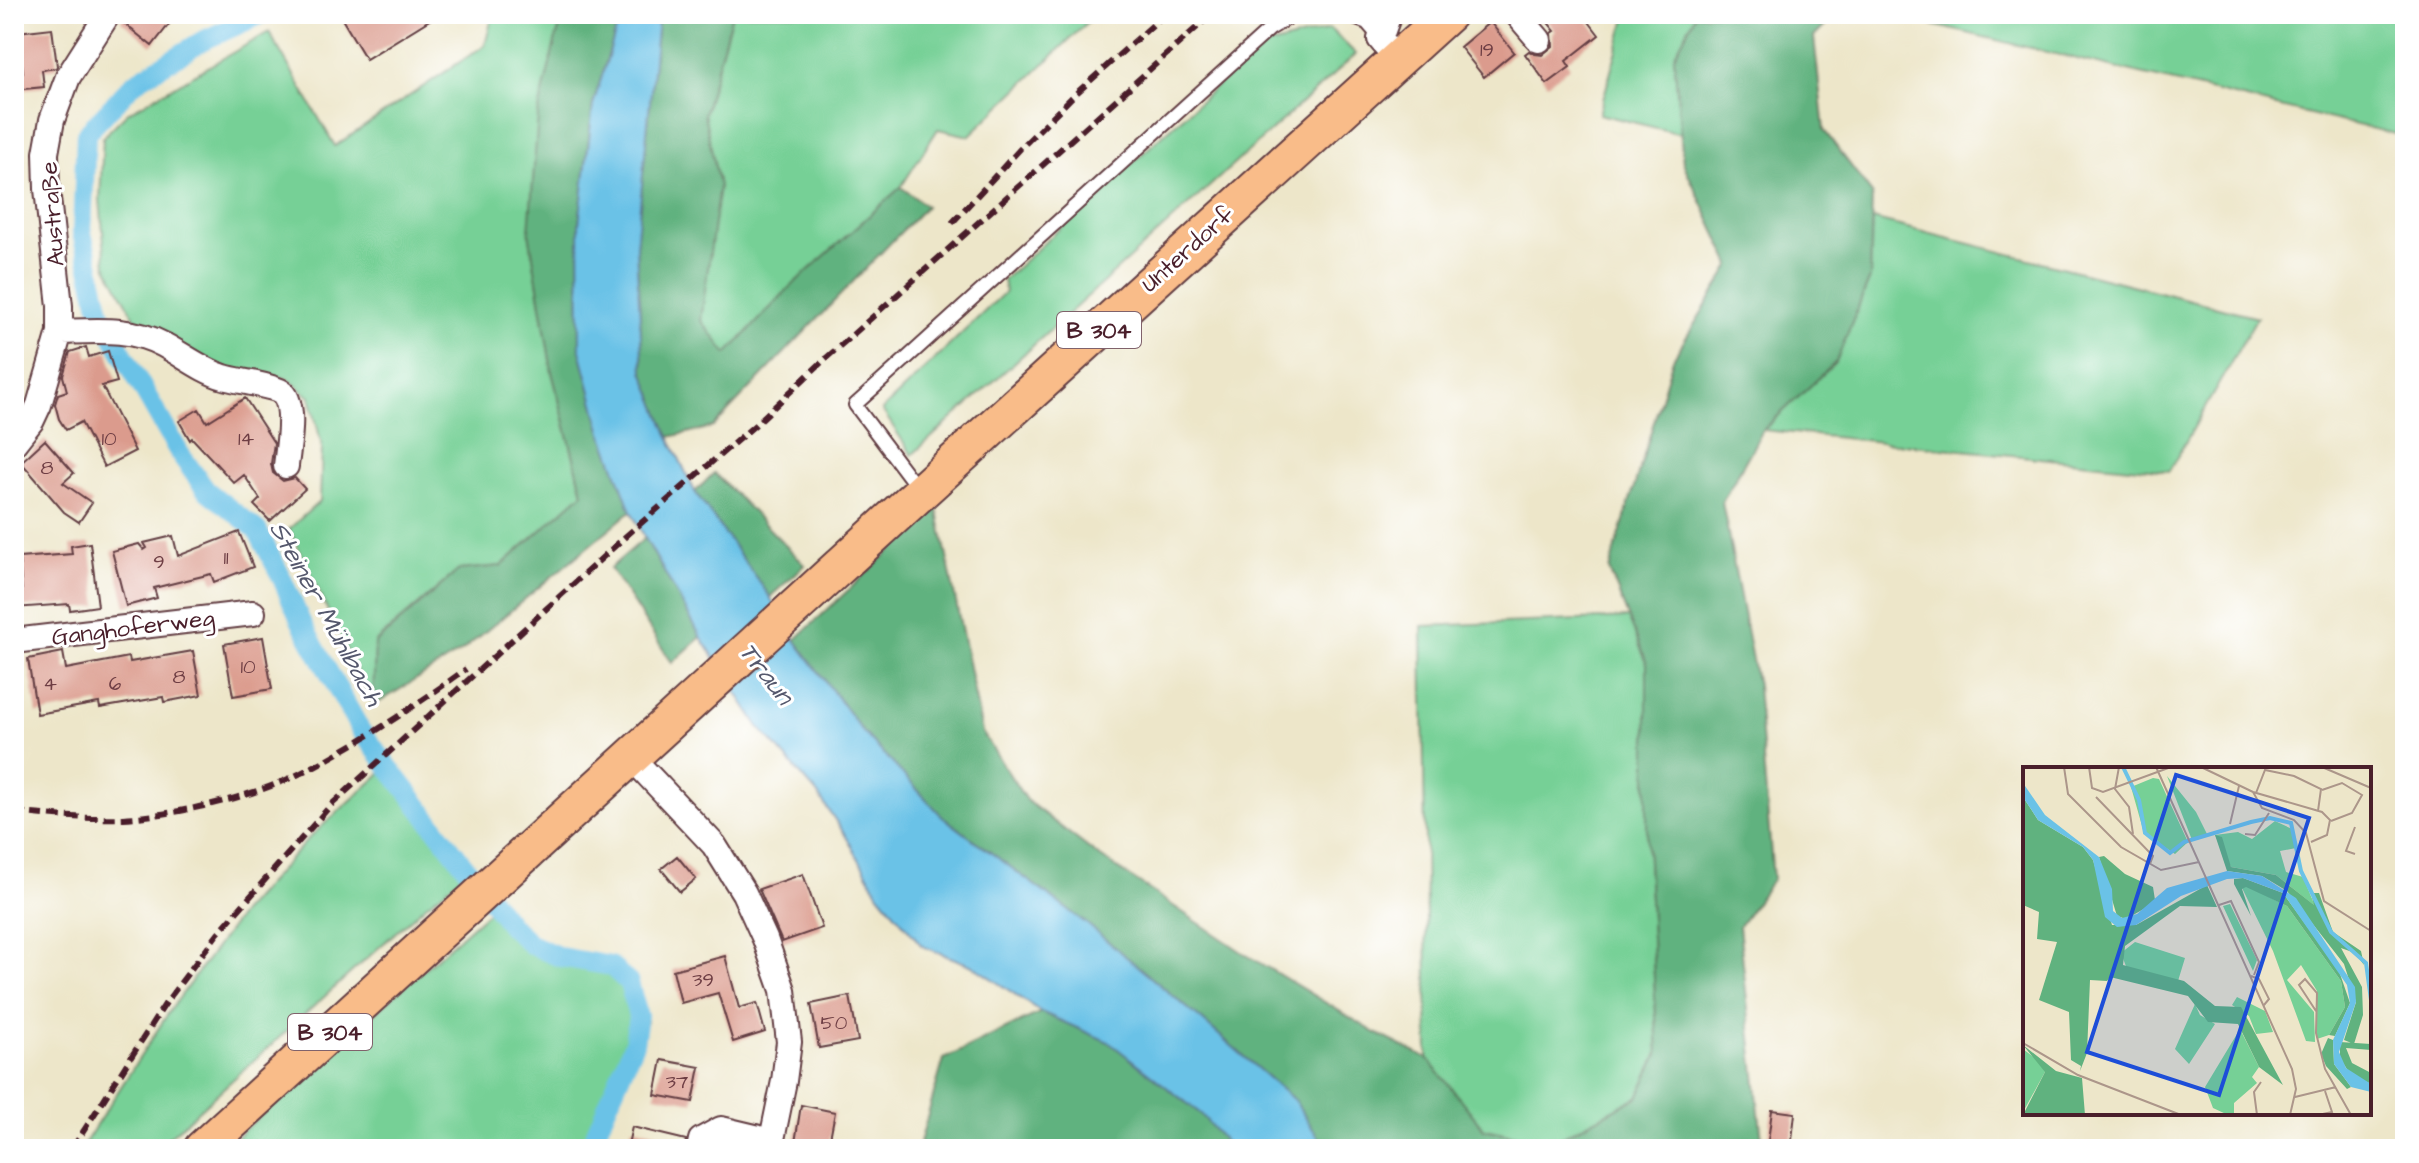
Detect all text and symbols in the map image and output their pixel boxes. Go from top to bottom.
house number: 19 [1480,36,1494,64]
street label: Austraße [32,160,74,267]
street label: Unterdorf [1134,198,1242,301]
road number: B 304 [1057,312,1141,348]
house number: 10 [101,425,117,453]
house number: 14 [238,425,254,453]
house number: 8 [41,454,54,482]
water label: Steiner Mühlbach [260,515,392,713]
house number: 11 [223,544,229,572]
house number: 9 [153,548,165,576]
street label: Ganghoferweg [50,601,217,656]
water label: Traun [730,635,803,714]
house number: 10 [240,653,256,681]
house number: 8 [173,663,186,691]
house number: 4 [43,670,57,698]
house number: 6 [109,670,122,698]
inset map [2023,767,2371,1115]
house number: 39 [692,966,714,994]
house number: 50 [821,1009,848,1037]
road number: B 304 [288,1014,372,1050]
house number: 37 [666,1068,688,1096]

